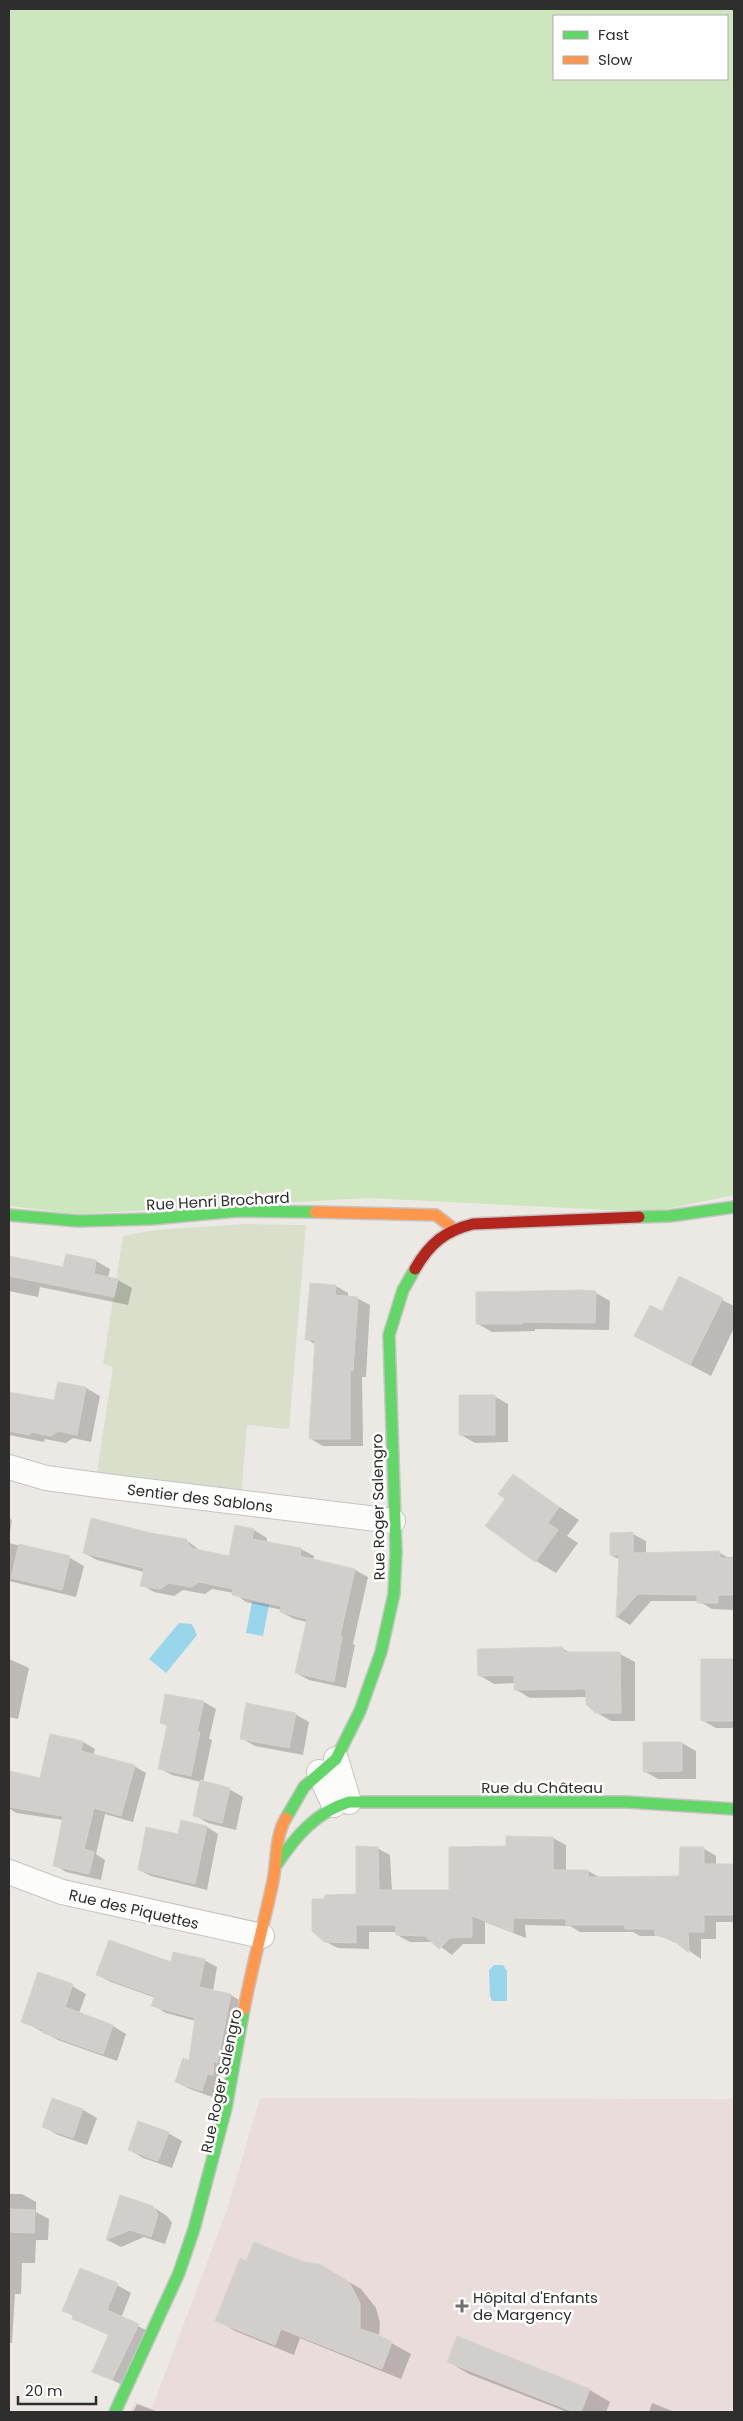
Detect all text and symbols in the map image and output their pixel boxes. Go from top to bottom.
legend [553,15,728,80]
text: Fast [598,24,629,45]
text: Slow [598,49,633,70]
street label: Rue Henri Brochard [146,1187,290,1215]
street label: Rue Roger Salengro [366,1433,390,1581]
street label: Sentier des Sablons [126,1479,274,1517]
street label: Rue du Château [481,1777,603,1798]
street label: Rue des Piquettes [67,1884,201,1934]
street label: Rue Roger Salengro [195,2007,247,2155]
place label: Hôpital d'Enfants de Margency [473,2287,598,2325]
marker: Hôpital d'Enfants de Margency [455,2299,469,2313]
scale bar [18,2374,95,2406]
text: 20 m [25,2380,63,2401]

